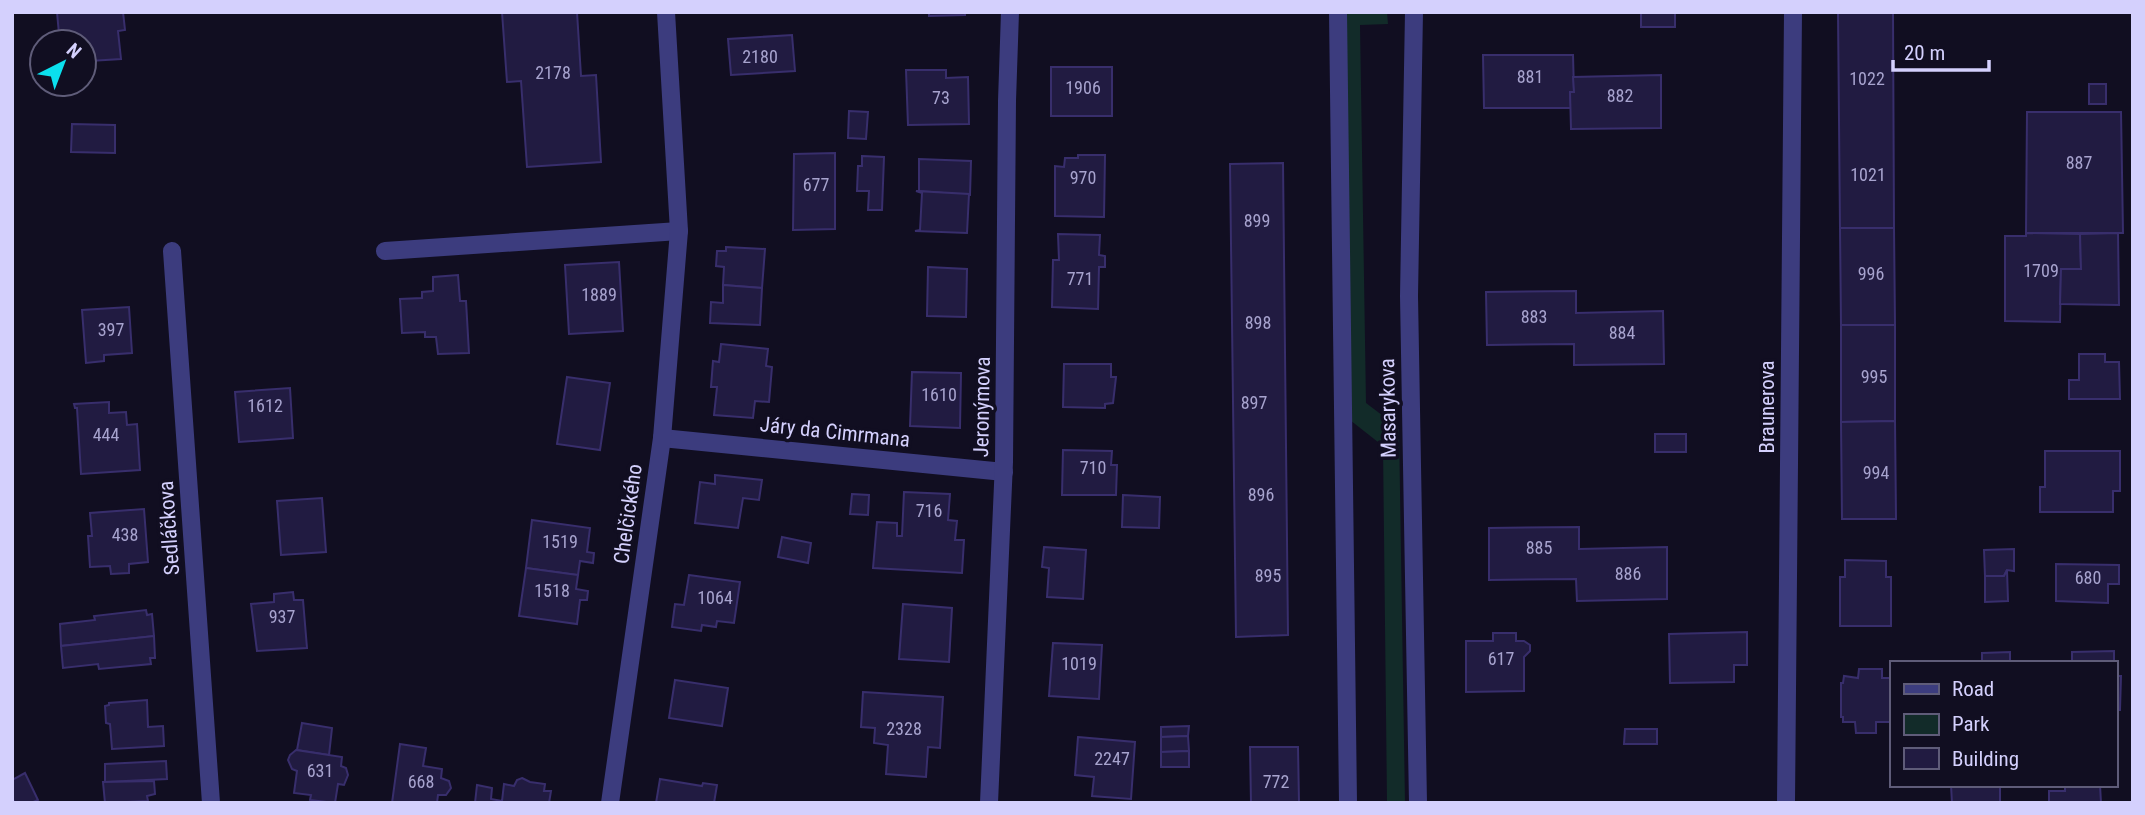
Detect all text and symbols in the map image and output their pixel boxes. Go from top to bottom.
north arrow [28,28,98,98]
scale bar [1893,28,1989,72]
text: N [62,38,86,63]
text: 20 m [1904,41,1945,65]
house number: 2180 [742,46,778,67]
house number: 2178 [535,62,571,83]
house number: 881 [1517,66,1543,87]
house number: 1022 [1849,68,1885,89]
house number: 1906 [1065,77,1101,98]
house number: 882 [1607,85,1633,106]
house number: 73 [932,87,950,108]
house number: 887 [2066,152,2092,173]
house number: 1021 [1850,164,1886,185]
house number: 970 [1070,167,1096,188]
house number: 677 [803,174,829,195]
house number: 899 [1244,210,1270,231]
house number: 1709 [2023,260,2059,281]
house number: 996 [1858,263,1884,284]
house number: 771 [1067,268,1093,289]
house number: 1889 [581,284,617,305]
house number: 883 [1521,306,1547,327]
house number: 898 [1245,312,1271,333]
house number: 397 [98,319,124,340]
house number: 884 [1609,322,1635,343]
street label: Jeronýmova [969,356,995,458]
street label: Masarykova [1375,358,1401,458]
street label: Braunerova [1755,360,1779,454]
house number: 995 [1861,366,1887,387]
house number: 1610 [921,384,957,405]
house number: 897 [1241,392,1267,413]
house number: 1612 [247,395,283,416]
street label: Járy da Cimrmana [759,412,911,452]
house number: 444 [93,424,119,445]
house number: 710 [1080,457,1106,478]
street label: Chelčického [609,462,647,566]
house number: 994 [1863,462,1889,483]
street label: Sedláčkova [154,480,184,576]
house number: 896 [1248,484,1274,505]
house number: 716 [916,500,942,521]
house number: 438 [112,524,138,545]
house number: 1519 [542,531,578,552]
house number: 885 [1526,537,1552,558]
house number: 886 [1615,563,1641,584]
house number: 895 [1255,565,1281,586]
house number: 680 [2075,567,2101,588]
house number: 1518 [534,580,570,601]
house number: 1064 [697,587,733,608]
house number: 937 [269,606,295,627]
house number: 617 [1488,648,1514,669]
house number: 1019 [1061,653,1097,674]
legend [1890,661,2117,787]
text: Road [1952,677,1994,701]
text: Park [1952,712,1990,736]
house number: 2328 [886,718,922,739]
text: Building [1952,747,2019,771]
house number: 2247 [1094,748,1130,769]
house number: 631 [307,760,333,781]
house number: 668 [408,771,434,792]
house number: 772 [1263,771,1289,792]

